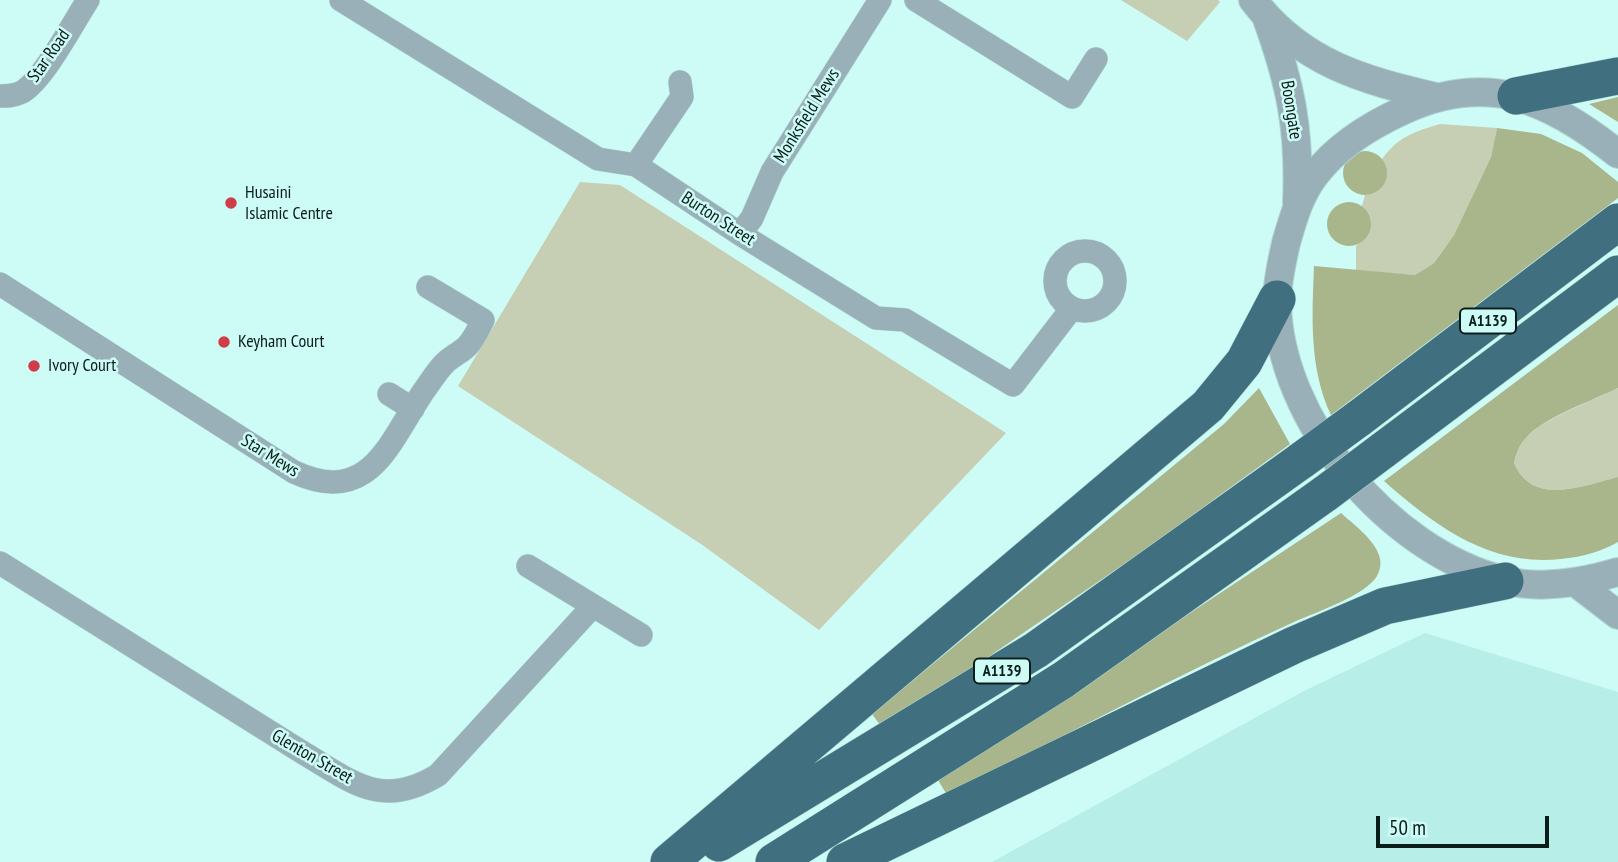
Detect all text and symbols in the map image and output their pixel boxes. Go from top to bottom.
street label: Star Road [23,26,75,86]
street label: Monksfield Mews [770,65,844,167]
street label: Boongate [1276,79,1306,141]
place label: Husaini Islamic Centre [245,182,333,224]
street label: Burton Street [677,187,759,251]
marker: Husaini Islamic Centre [223,195,239,211]
road number: A1139 [1460,308,1516,334]
place label: Keyham Court [238,331,324,353]
marker: Keyham Court [216,334,232,350]
place label: Ivory Court [48,355,116,377]
marker: Ivory Court [26,358,42,374]
street label: Star Mews [237,430,303,482]
road number: A1139 [974,658,1030,684]
street label: Glenton Street [268,725,356,789]
scale bar [1380,802,1553,846]
text: 50 m [1389,814,1426,841]

